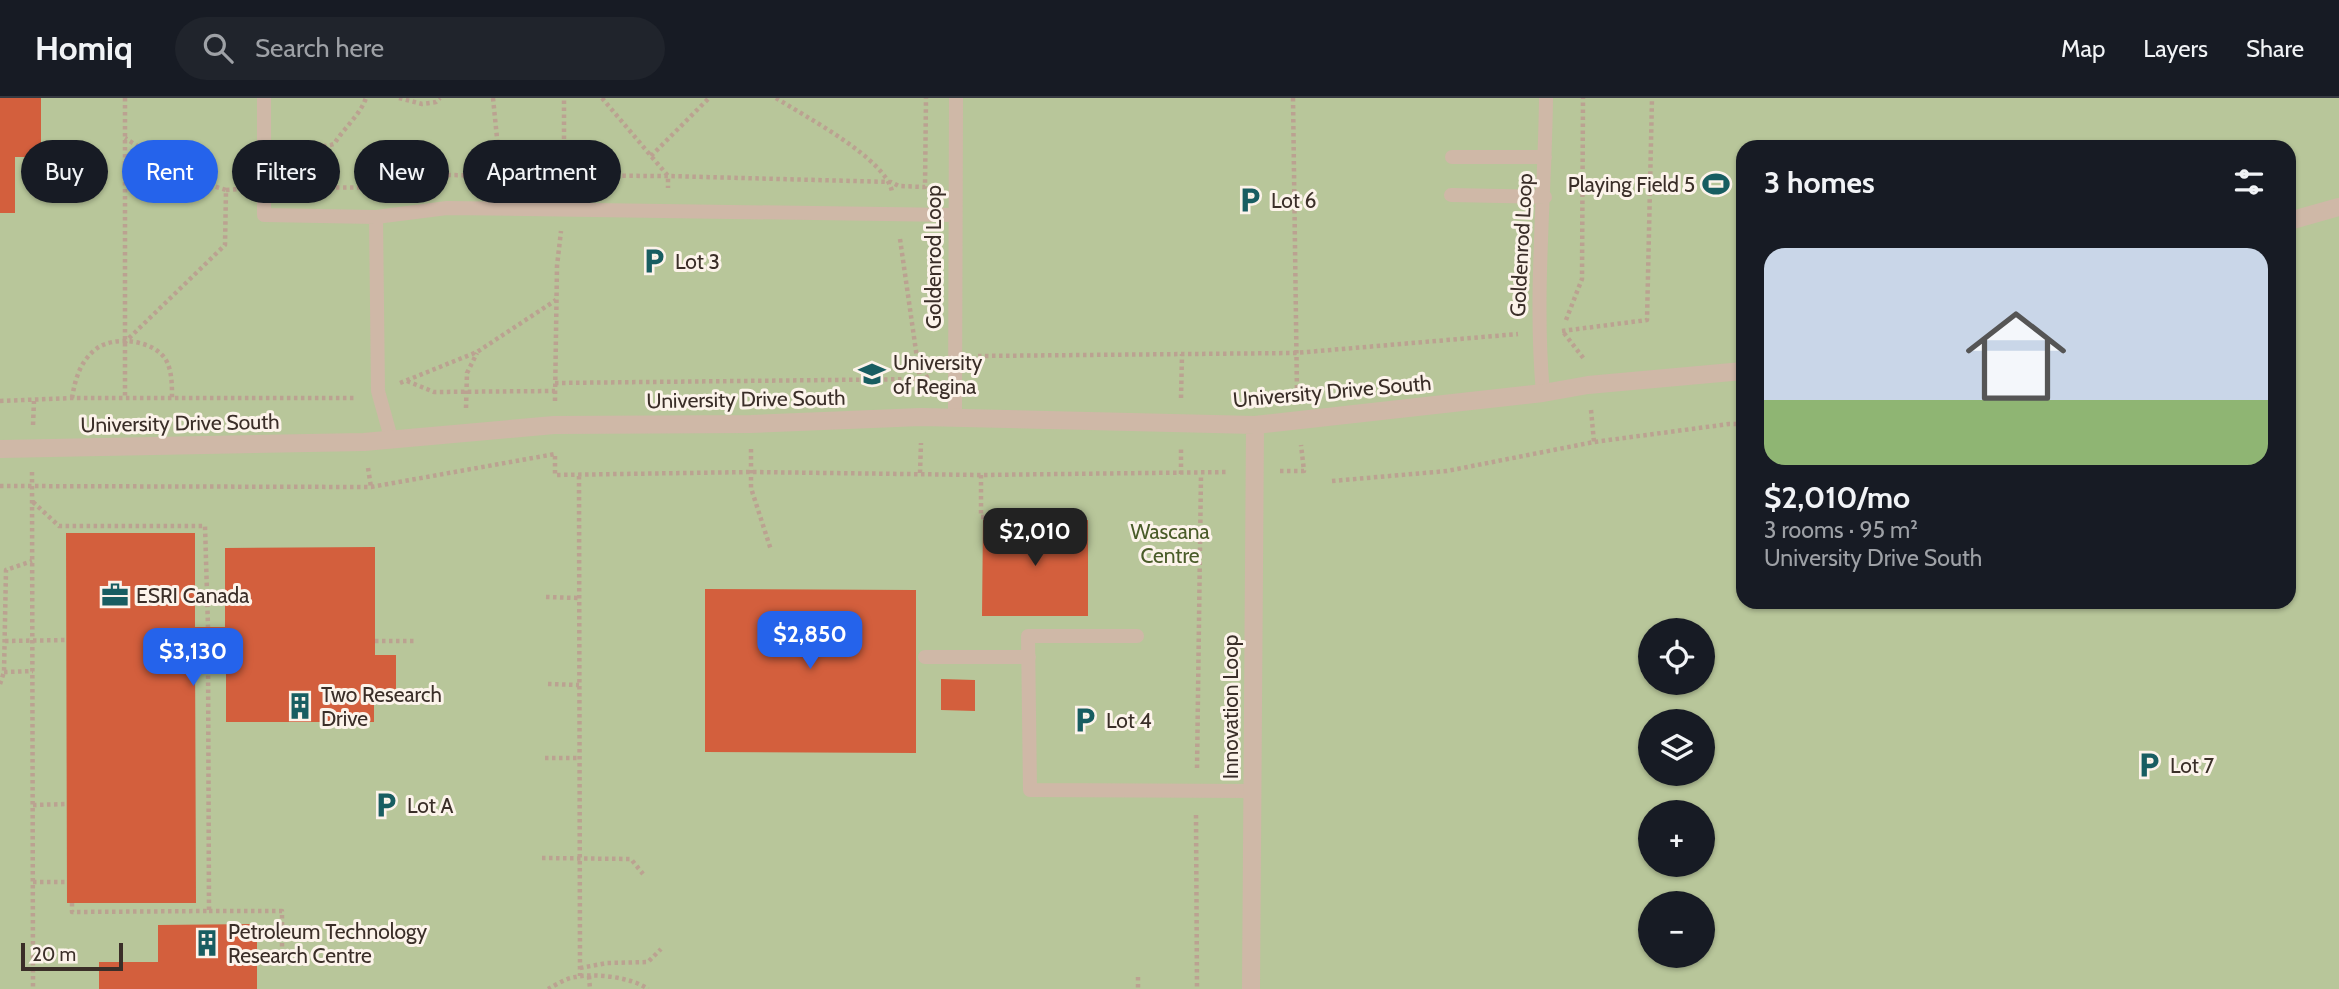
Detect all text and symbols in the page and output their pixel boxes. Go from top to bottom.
search box [175,17,665,80]
text: Homiq [35,28,133,68]
icon: search [199,29,237,67]
text: Search here [255,32,384,64]
text: Map [2061,34,2105,63]
text: Layers [2143,34,2208,63]
text: Share [2246,34,2304,63]
chip: Buy [21,140,108,203]
chip: Rent [122,140,218,203]
chip: Filters [232,140,340,203]
chip: New [354,140,449,203]
chip: Apartment [463,140,621,203]
icon: filters [2230,163,2268,201]
text: 3 homes [1764,164,1875,201]
sports icon: Playing Field 5 [1701,169,1731,199]
street label: Goldenrod Loop [1505,172,1537,318]
place label: Playing Field 5 [1568,172,1695,197]
street label: Goldenrod Loop [921,185,946,329]
parking icon: Lot 6 [1235,185,1265,215]
place label: Lot 6 [1271,188,1317,213]
parking icon: Lot 3 [639,246,669,276]
place label: Lot 3 [675,249,720,274]
icon: home [1953,293,2079,419]
place label: University of Regina [893,350,983,399]
school or university icon: University of Regina [857,359,887,389]
street label: University Drive South [1232,370,1432,412]
street label: University Drive South [646,385,846,413]
street label: University Drive South [80,409,280,437]
text: $2,010/mo [1764,479,1910,516]
pin: $2,010 [978,508,1092,568]
text: 3 rooms · 95 m² [1764,516,1918,544]
text: $2,010 [999,517,1071,545]
park label: Wascana Centre [1130,519,1210,568]
text: University Drive South [1764,544,1982,572]
office icon: ESRI Canada [100,580,130,610]
place label: ESRI Canada [136,583,249,608]
pin: $2,850 [753,612,867,671]
map controls [1638,618,1715,968]
button: locate [1638,618,1715,695]
text: $2,850 [773,620,847,648]
pin: $3,130 [136,628,250,688]
street label: Innovation Loop [1218,635,1243,779]
text: $3,130 [159,637,227,665]
place label: Two Research Drive [321,682,442,731]
building icon: Two Research Drive [285,691,315,721]
parking icon: Lot 4 [1070,705,1100,735]
place label: Lot 4 [1106,708,1152,733]
button: layers [1638,709,1715,786]
parking icon: Lot 7 [2134,750,2164,780]
place label: Lot 7 [2170,753,2215,778]
parking icon: Lot A [371,790,401,820]
place label: Lot A [407,793,454,818]
button: + [1638,800,1715,877]
button: − [1638,891,1715,968]
place label: Petroleum Technology Research Centre [228,919,428,968]
building icon: Petroleum Technology Research Centre [192,928,222,958]
scale bar [21,940,122,972]
text: 20 m [32,943,76,966]

